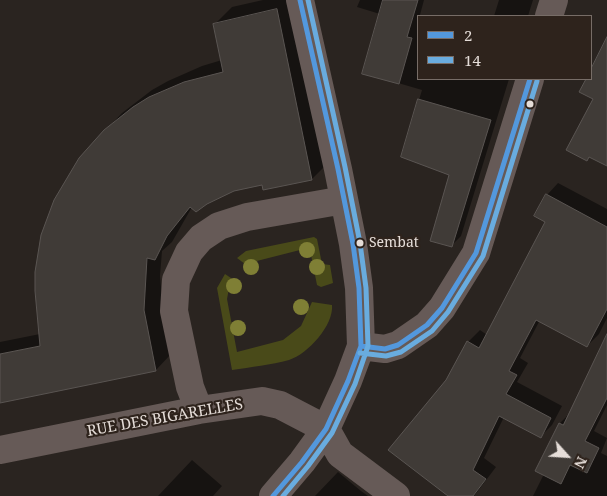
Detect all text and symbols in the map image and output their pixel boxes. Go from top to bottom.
legend [417,15,592,80]
text: 2 [464,25,472,45]
text: 14 [464,50,481,70]
unlabelled marker [525,99,535,109]
place label: Sembat [369,235,419,251]
marker: Sembat [355,238,365,248]
street label: RUE DES BIGARELLES [86,395,244,441]
north arrow [542,431,592,481]
text: N [570,454,592,472]

